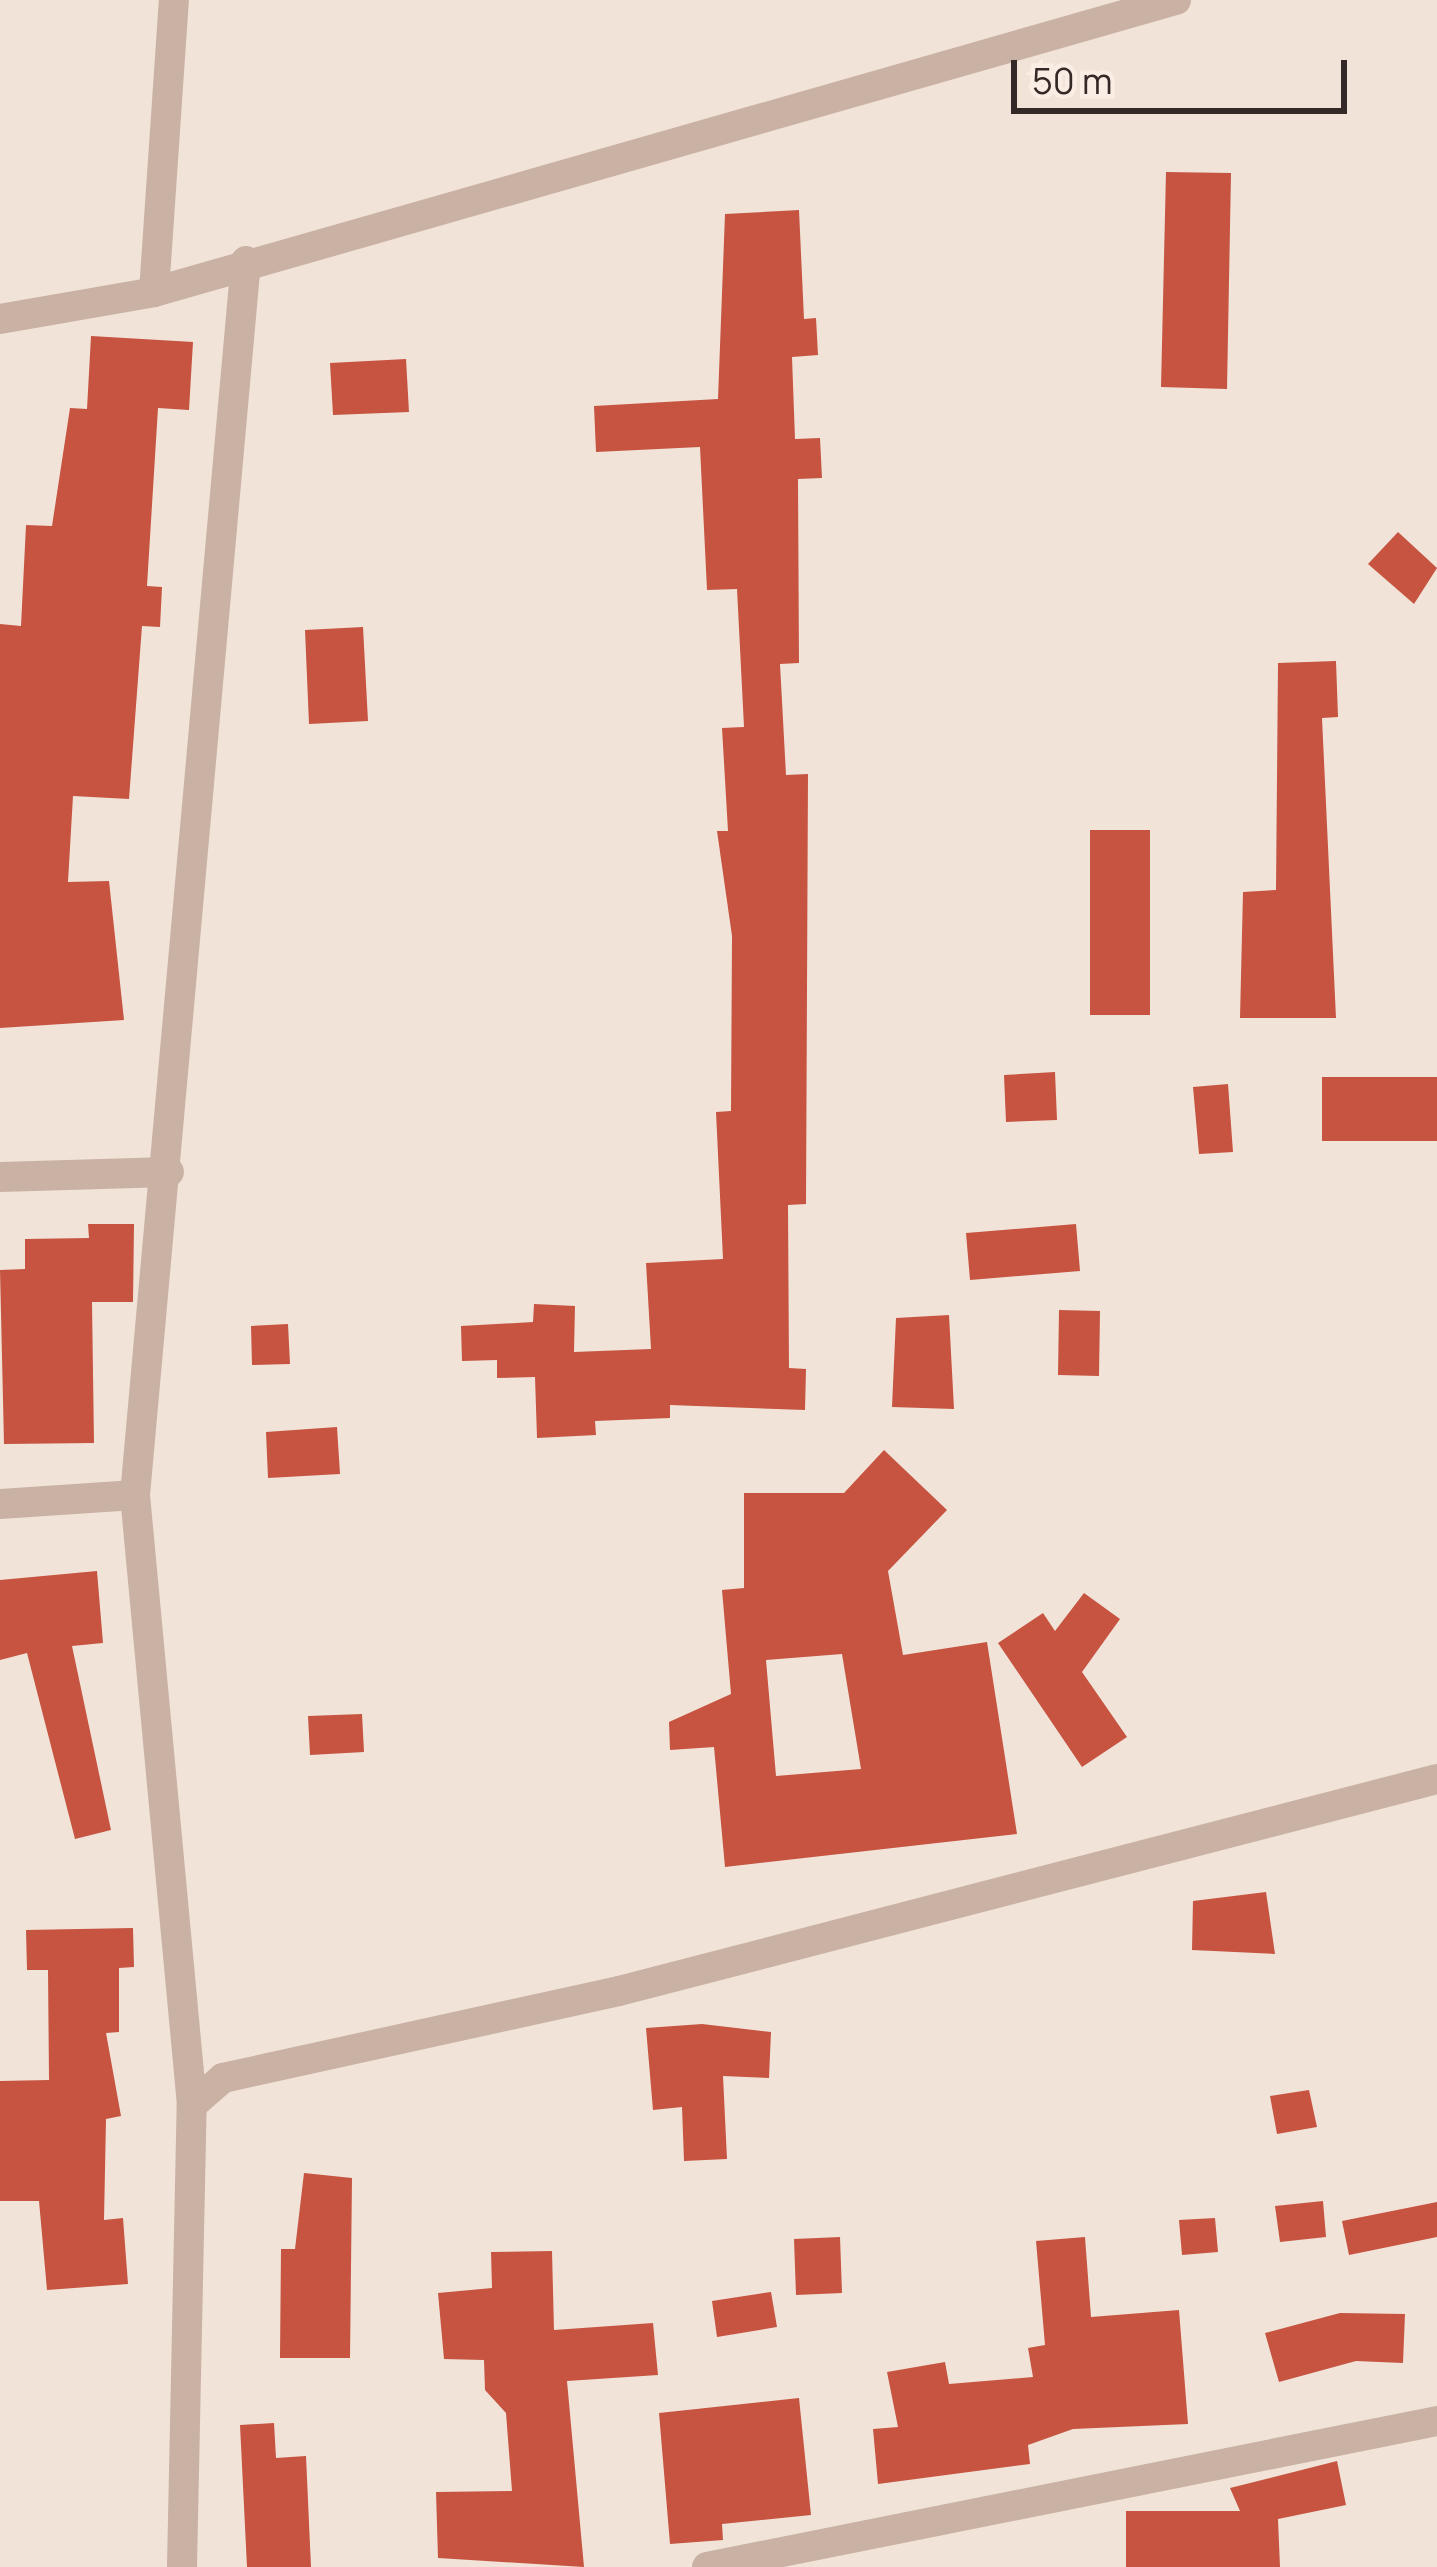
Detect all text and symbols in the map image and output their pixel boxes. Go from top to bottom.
scale bar [1017,36,1353,110]
text: 50 m [1032,56,1112,105]

